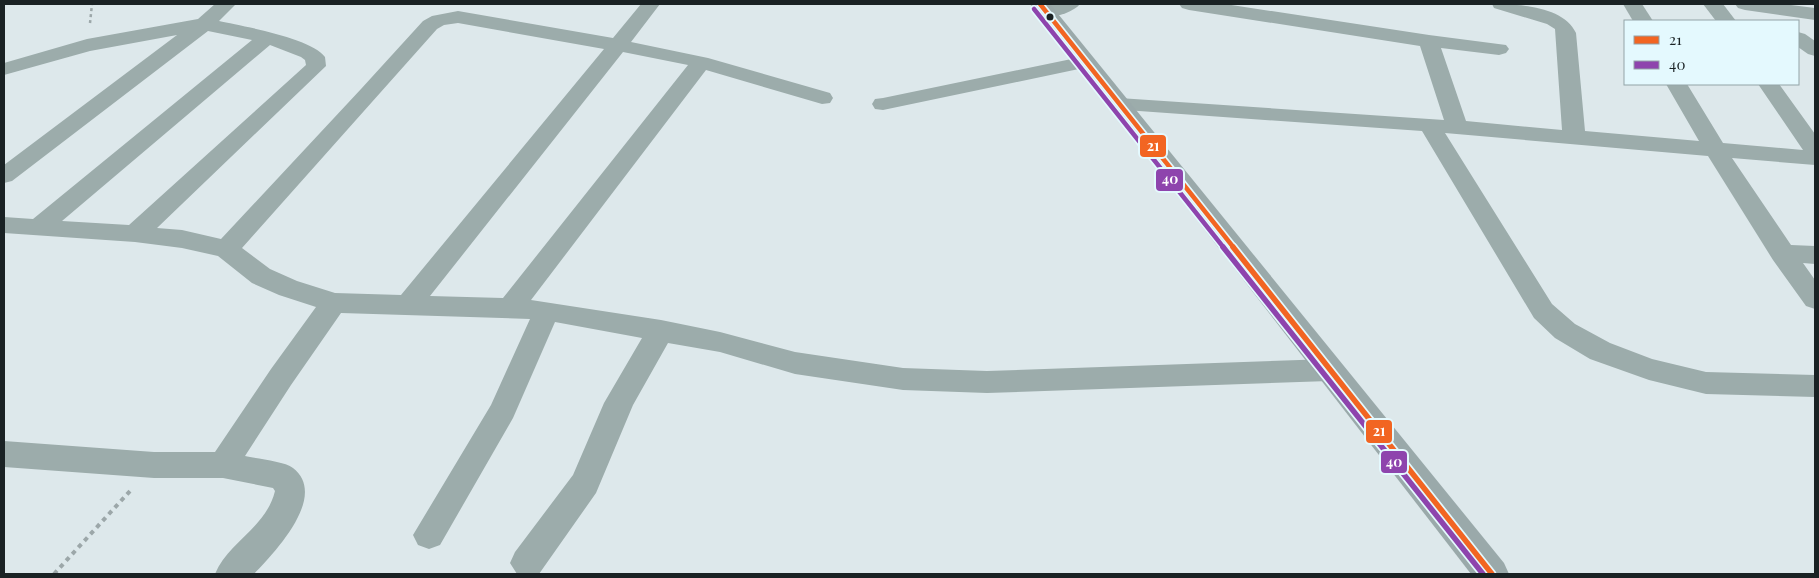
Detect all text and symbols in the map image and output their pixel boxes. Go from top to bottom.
unlabelled marker [1045,12,1055,22]
legend [1624,20,1799,85]
text: 21 [1669,29,1682,49]
text: 40 [1669,54,1685,74]
line badge: 21 [1139,134,1167,158]
text: 21 [1147,136,1159,155]
line badge: 40 [1155,168,1184,192]
text: 40 [1162,169,1178,188]
line badge: 21 [1365,419,1393,444]
text: 21 [1373,421,1385,440]
line badge: 40 [1380,450,1408,474]
text: 40 [1386,452,1402,471]

